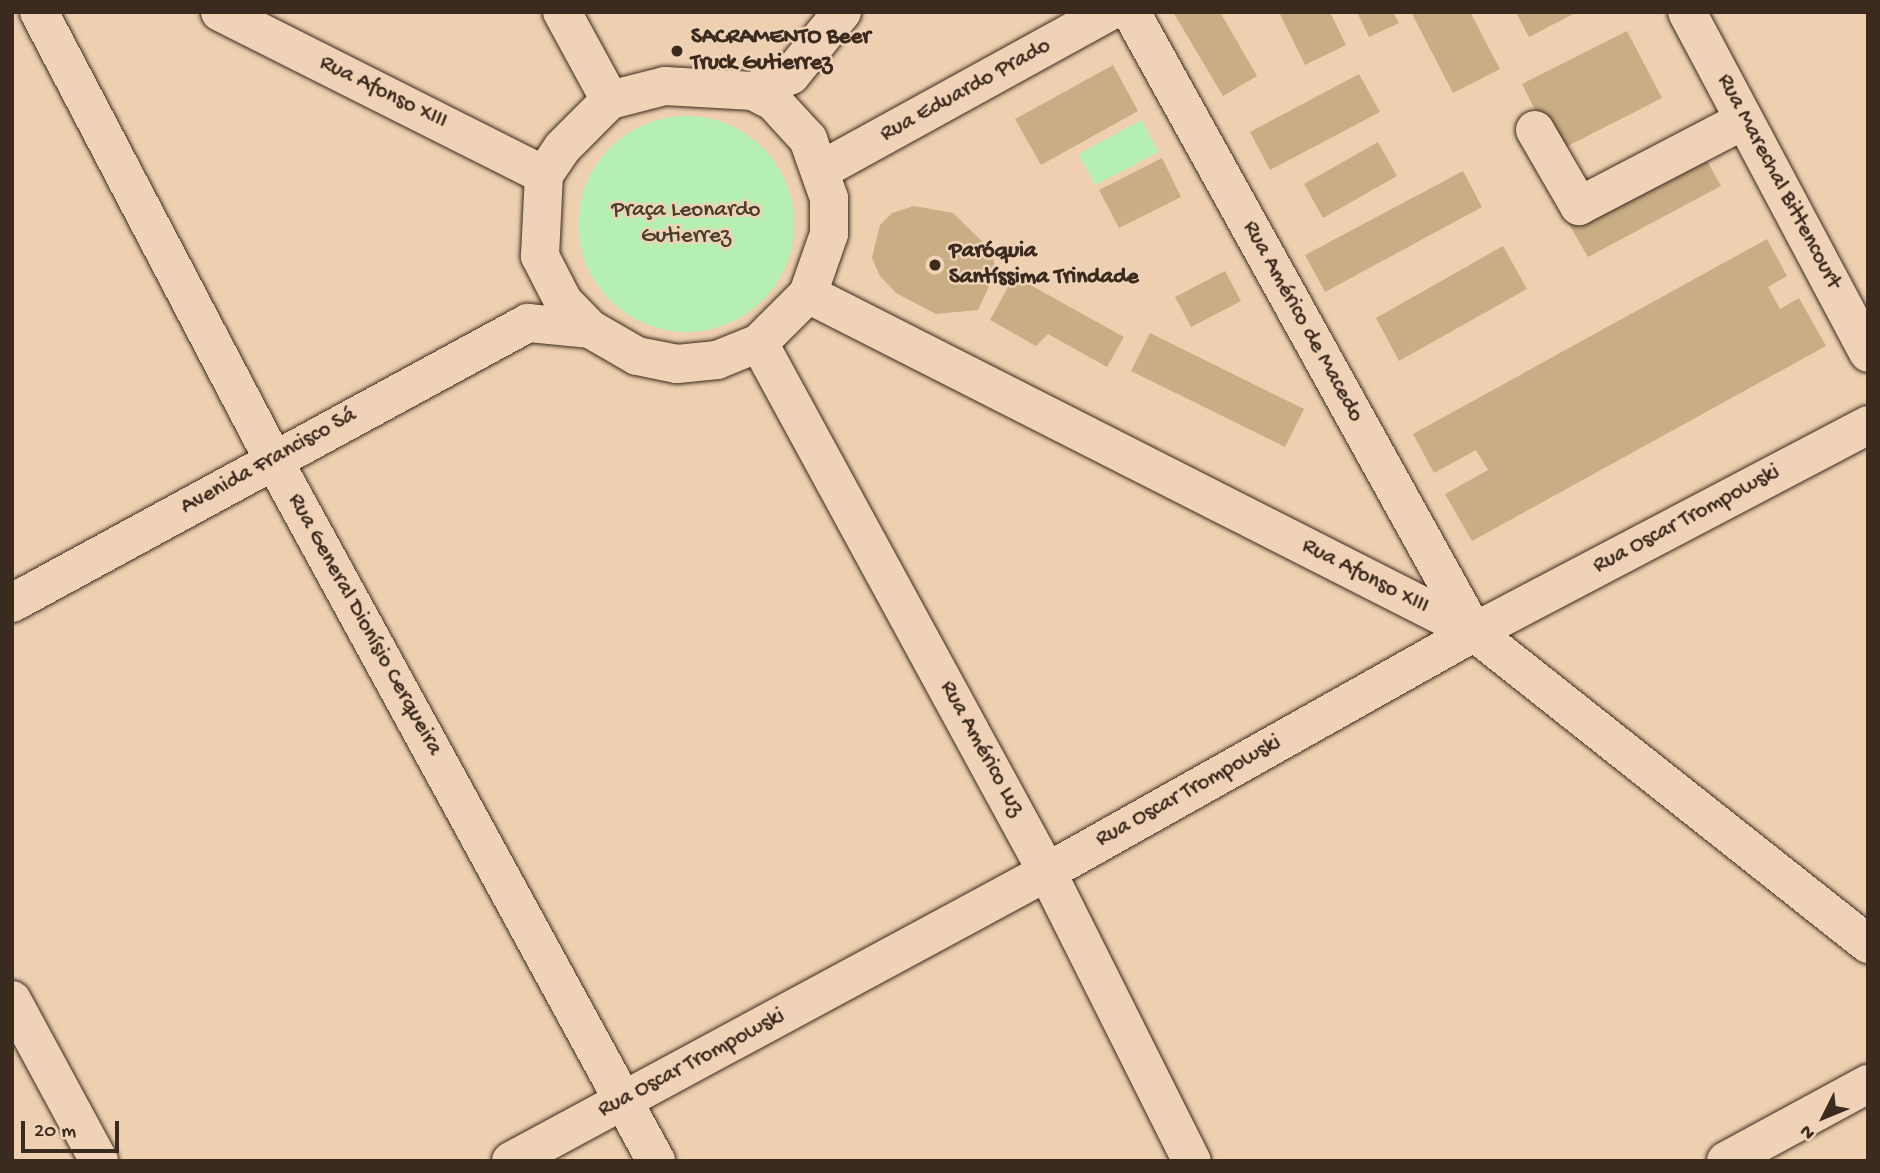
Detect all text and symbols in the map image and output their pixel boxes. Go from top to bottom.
place label: SACRAMENTO Beer Truck Gutierrez [691,24,870,78]
street label: Rua Eduardo Prado [876,33,1056,149]
marker: SACRAMENTO Beer Truck Gutierrez [669,43,685,59]
street label: Rua Afonso XIII [314,50,452,136]
street label: Rua Marechal Bittencourt [1710,70,1846,294]
park label: Praça Leonardo Gutierrez [611,197,761,251]
street label: Rua Américo de Macedo [1235,217,1369,427]
place label: Paróquia Santíssima Trindade [949,238,1139,292]
marker: Paróquia Santíssima Trindade [927,257,943,273]
street label: Avenida Francisco Sá [176,402,362,522]
street label: Rua Oscar Trompowski [1589,459,1785,581]
street label: Rua General Dionísio Cerqueira [280,489,448,761]
street label: Rua Afonso XIII [1297,533,1433,621]
street label: Rua Américo Luz [932,676,1030,822]
street label: Rua Oscar Trompowski [1092,730,1286,854]
street label: Rua Oscar Trompowski [594,1003,790,1125]
north arrow [1789,1082,1859,1152]
scale bar [24,1106,122,1150]
text: N [1796,1119,1821,1144]
text: 20 m [34,1120,76,1145]

